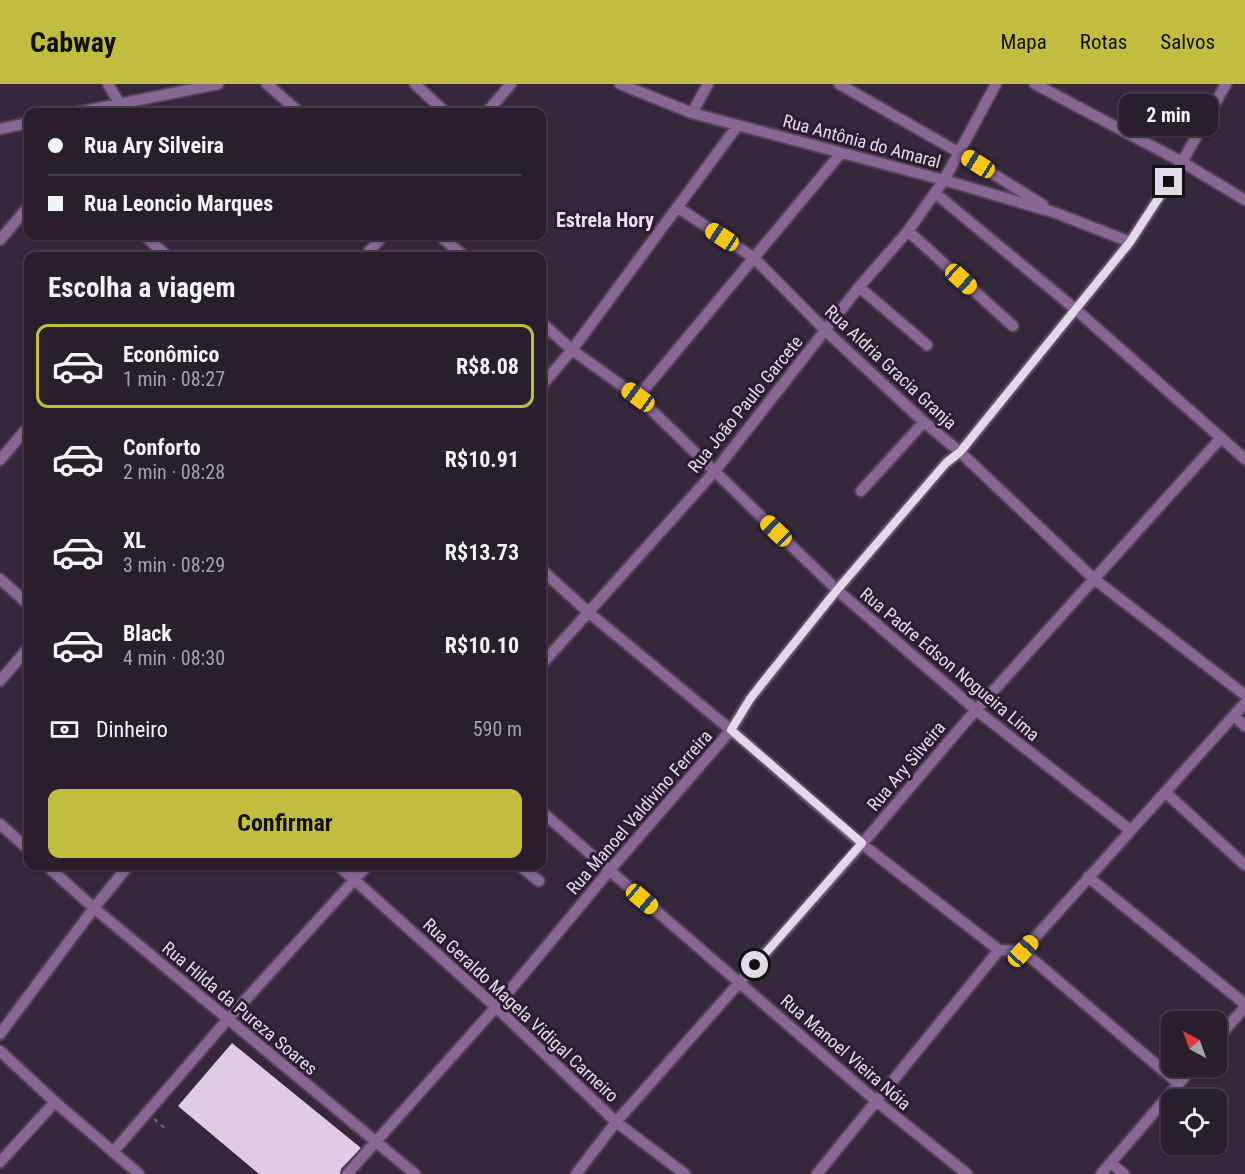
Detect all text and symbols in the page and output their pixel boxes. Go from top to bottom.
text: Cabway [30,26,116,59]
text: Mapa [1000,30,1047,54]
text: Rotas [1080,30,1127,54]
text: Salvos [1160,30,1215,54]
callout: 2 min [1120,95,1218,137]
text: 2 min [1146,103,1191,127]
street label: Rua Antônia do Amaral [781,110,943,172]
text: Rua Ary Silveira [84,133,224,158]
car [958,147,998,181]
route end [1155,168,1182,195]
text: Rua Leoncio Marques [84,191,273,216]
district label: Estrela Hory [556,208,654,232]
car [702,220,742,254]
car [942,260,980,298]
text: Escolha a viagem [48,272,236,304]
street label: Rua Aldria Gracia Granja [821,301,961,433]
street label: Rua João Paulo Garcete [683,331,807,477]
icon: car [51,339,105,393]
text: Econômico [123,342,219,367]
text: R$8.08 [456,354,519,379]
text: 1 min · 08:27 [123,367,225,391]
car [618,379,658,415]
icon: car [51,432,105,486]
text: Conforto [123,435,201,460]
text: R$10.91 [445,447,519,472]
text: 2 min · 08:28 [123,460,225,484]
car [757,512,795,550]
icon: car [51,525,105,579]
text: XL [123,528,146,553]
text: R$13.73 [445,540,519,565]
text: 3 min · 08:29 [123,553,225,577]
street label: Rua Padre Edson Nogueira Lima [856,583,1044,745]
icon: car [51,618,105,672]
text: Black [123,621,172,646]
text: R$10.10 [445,633,519,658]
text: 4 min · 08:30 [123,646,225,670]
icon: cash [48,713,81,746]
text: Dinheiro [96,717,168,742]
text: 590 m [473,717,522,741]
street label: Rua Ary Silveira [863,717,949,815]
street label: Rua Manoel Valdivino Ferreira [562,726,716,898]
button: Confirmar [48,789,522,858]
car [622,881,662,917]
street label: Rua Geraldo Magela Vidigal Carneiro [419,914,623,1106]
car [1004,932,1042,970]
street label: Rua Hilda da Pureza Soares [158,937,322,1079]
route start [741,951,768,978]
street label: Rua Manoel Vieira Nóia [777,990,915,1114]
north arrow [1161,1011,1227,1077]
map controls [1161,1011,1227,1155]
button: locate [1161,1089,1227,1155]

